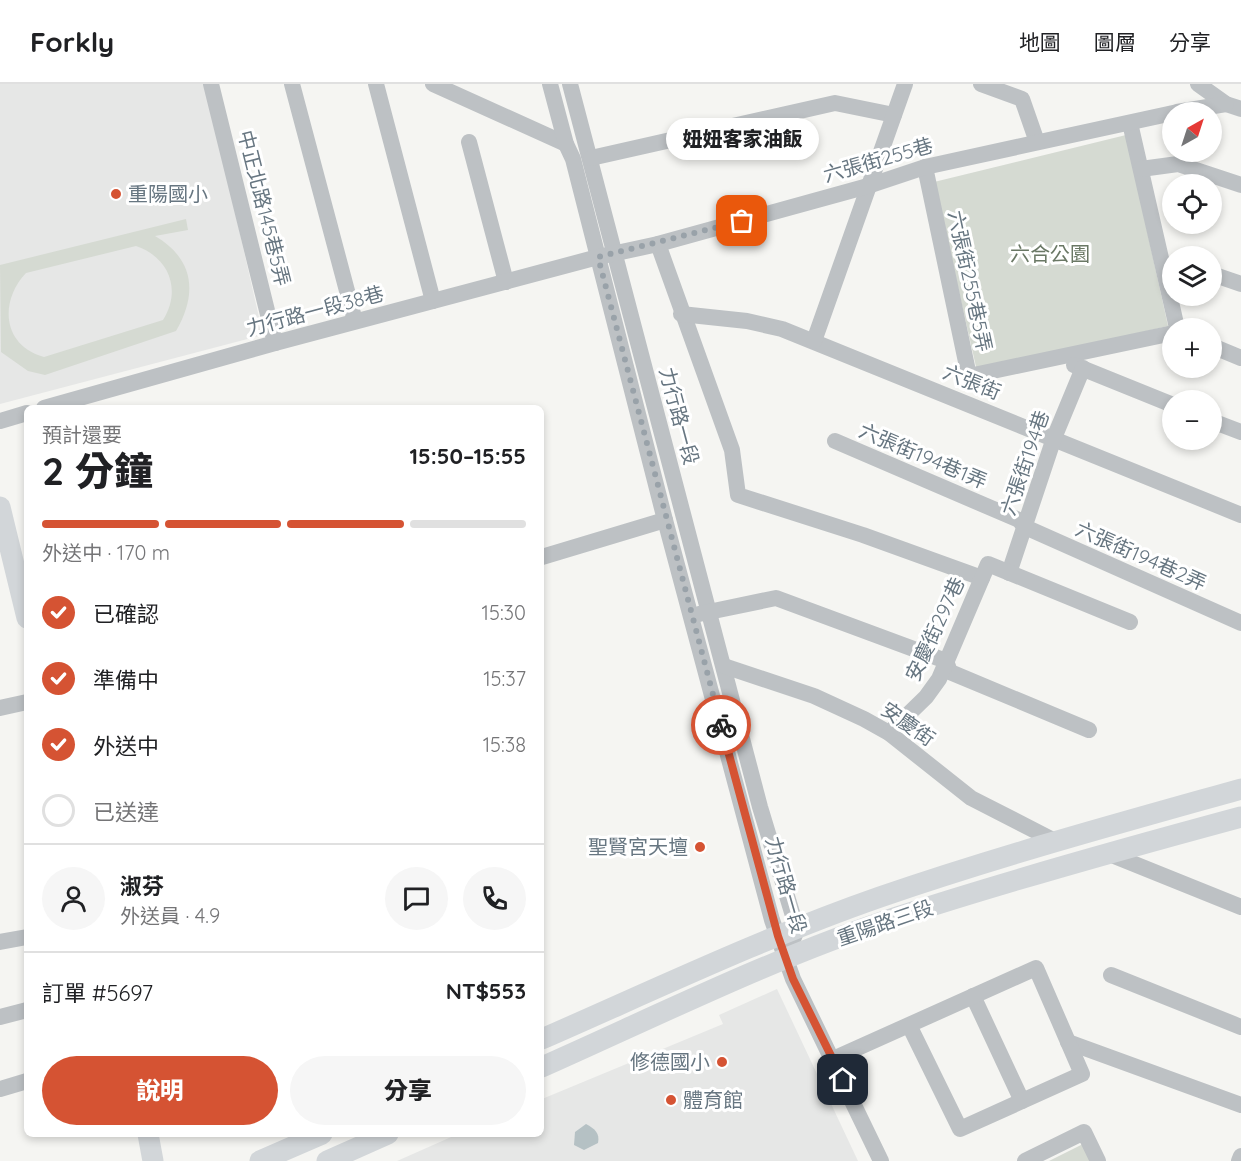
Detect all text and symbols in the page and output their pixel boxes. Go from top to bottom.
text: Forkly [30,24,114,59]
text: 地圖 [1019,29,1061,55]
text: 圖層 [1094,29,1136,55]
text: 分享 [1169,29,1211,55]
north arrow [1162,102,1222,162]
map controls [1162,102,1222,450]
callout: 妞妞客家油飯 [666,119,819,161]
text: 妞妞客家油飯 [683,126,803,151]
street label: 中正北路145巷5弄 [233,127,296,288]
street label: 六張街255巷 [820,132,936,187]
button: locate [1162,174,1222,234]
place label: 重陽國小 [128,181,208,206]
marker: 重陽國小 [109,187,123,201]
pin [716,195,767,246]
icon: bag [725,204,758,237]
street label: 六張街255巷5弄 [943,208,998,354]
park label: 六合公園 [1010,241,1090,266]
button: layers [1162,246,1222,306]
street label: 力行路一段38巷 [243,280,386,341]
button: + [1162,318,1222,378]
street label: 六張街 [940,359,1005,404]
street label: 力行路一段 [654,364,704,467]
button: − [1162,390,1222,450]
street label: 六張街194巷 [995,407,1054,518]
street label: 六張街194巷1弄 [855,417,991,494]
text: 預計還要 [42,422,122,447]
text: 15:50–15:55 [410,442,526,470]
text: 2 分鐘 [42,446,153,495]
street label: 六張街194巷2弄 [1072,516,1210,595]
text: 外送中 · 170 m [42,540,170,565]
street label: 安慶街297巷 [900,573,970,685]
icon: check [42,596,75,629]
text: 已確認 [93,600,159,628]
text: 15:30 [482,600,526,625]
icon: check [42,662,75,695]
text: 準備中 [93,666,159,694]
text: 15:37 [483,666,526,691]
courier [691,695,751,755]
street label: 安慶街 [877,696,940,751]
icon: bike [705,709,738,742]
icon: check [42,728,75,761]
text: 外送中 [93,732,159,760]
text: 15:38 [483,732,526,757]
text: 已送達 [93,798,159,826]
street label: 力行路一段 [761,833,812,936]
place label: 聖賢宮天壇 [588,834,688,859]
marker: 聖賢宮天壇 [693,840,707,854]
button: person [42,867,105,930]
button: chat [385,867,448,930]
button: phone [463,867,526,930]
text: 淑芬 [120,872,164,900]
street label: 重陽路三段 [833,894,936,951]
text: 外送員 · 4.9 [120,903,220,928]
text: NT$553 [446,977,526,1005]
text: 訂單 #5697 [42,979,153,1007]
place label: 修德國小 [630,1049,710,1074]
pin [817,1054,868,1105]
marker: 修德國小 [715,1055,729,1069]
button: 說明 [42,1056,278,1125]
button: 分享 [290,1056,526,1125]
icon: home [826,1063,859,1096]
place label: 體育館 [683,1087,743,1112]
marker: 體育館 [664,1093,678,1107]

